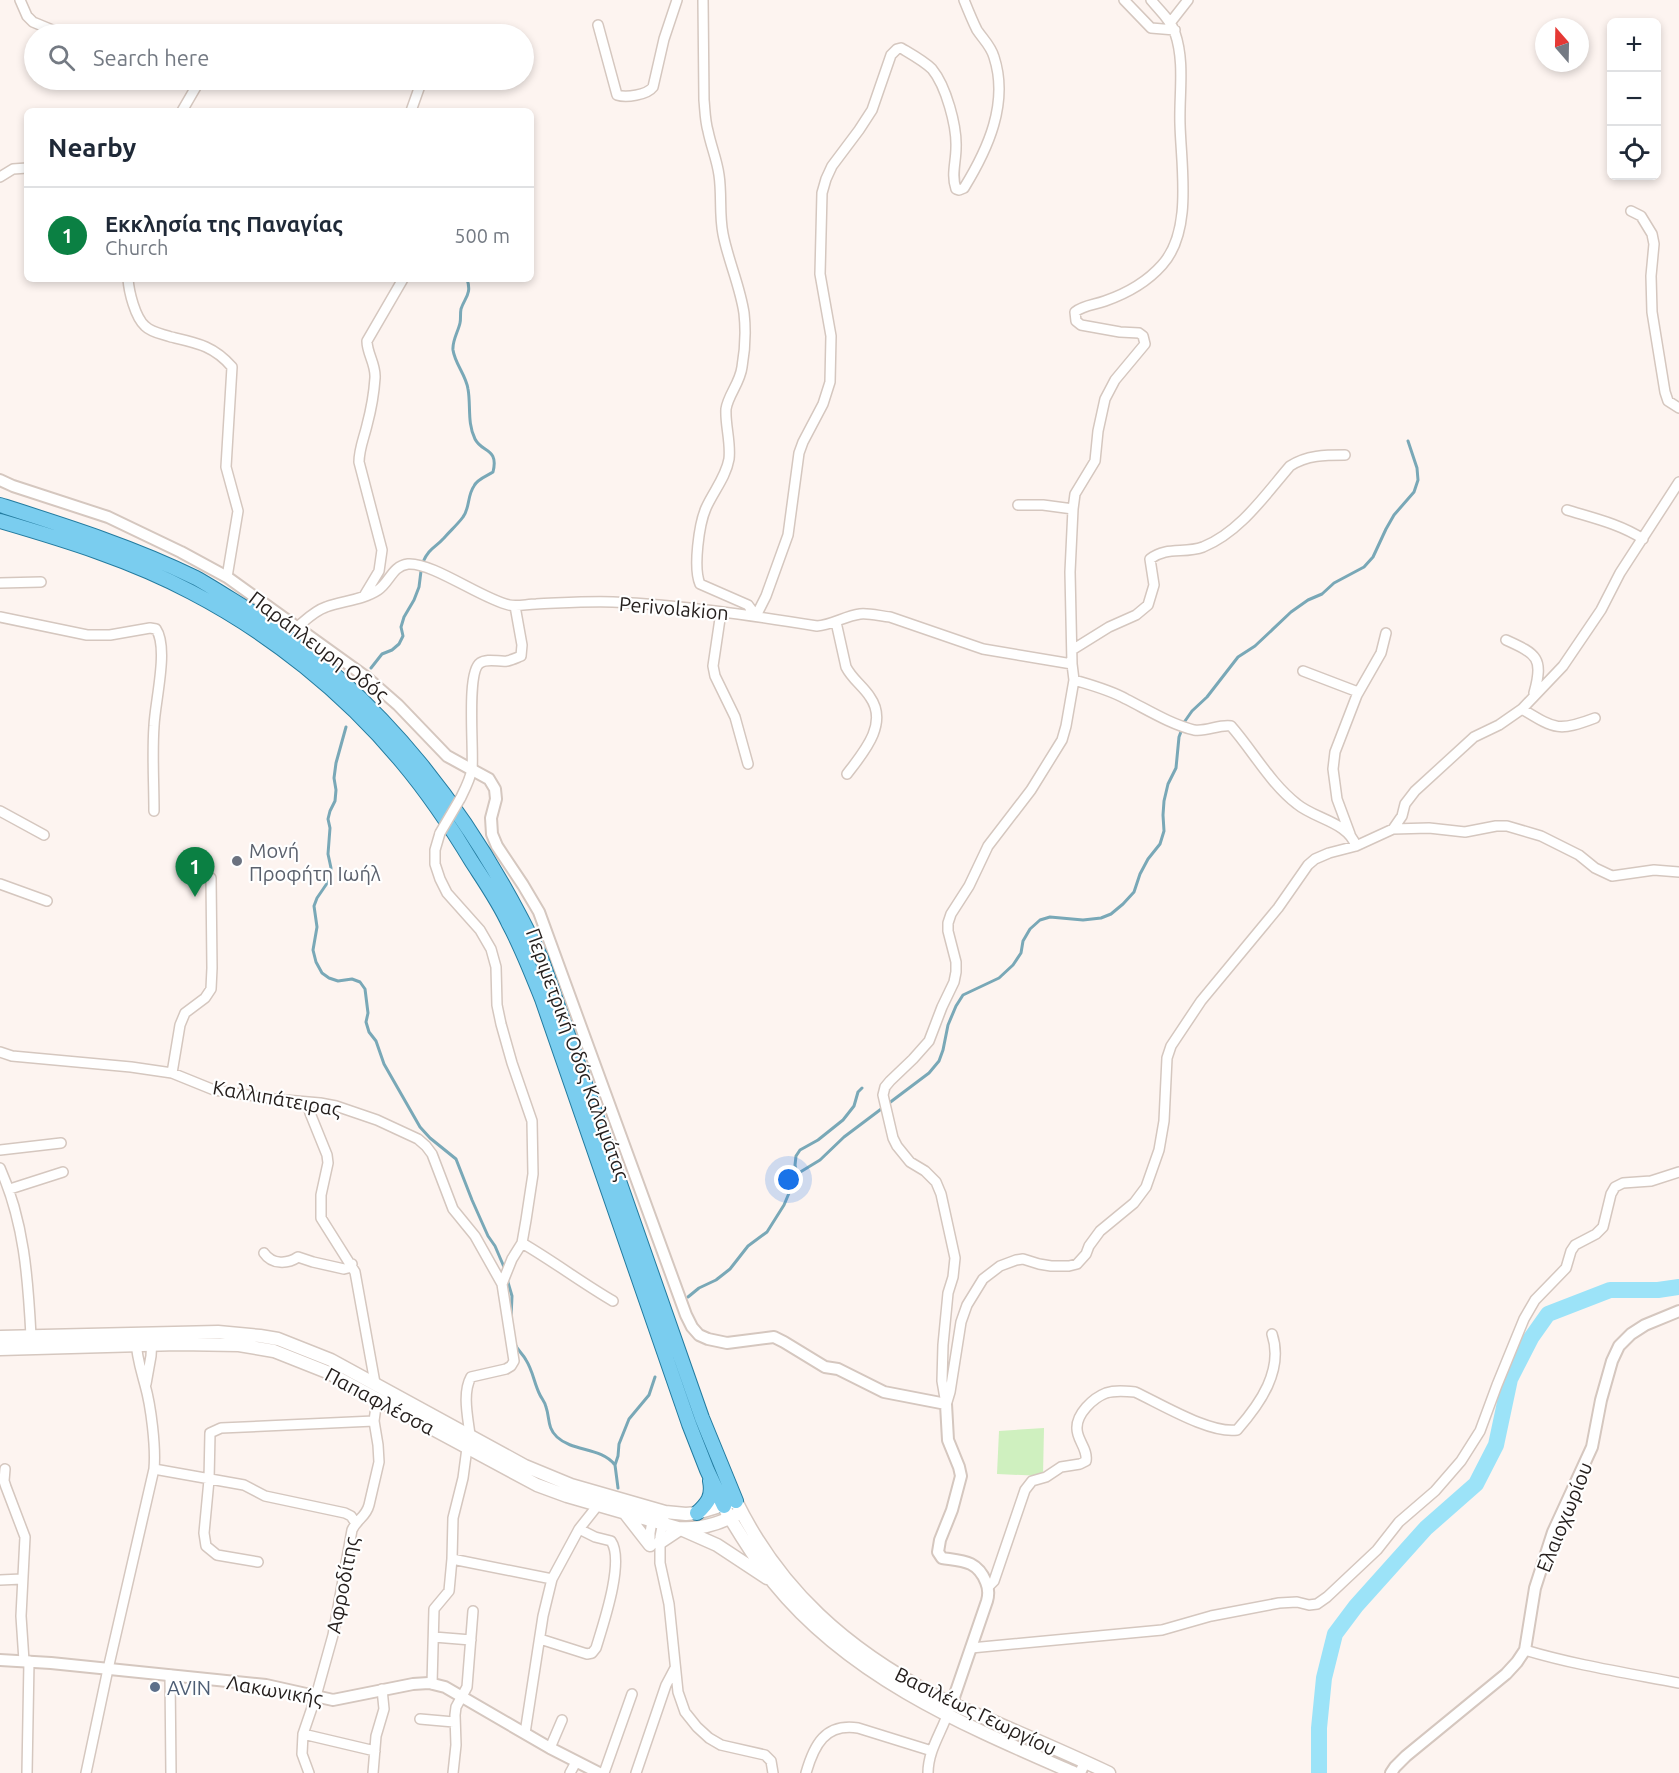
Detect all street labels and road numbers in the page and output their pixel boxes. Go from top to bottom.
street label: Παράπλευρη Οδός [245,586,393,706]
street label: Perivolakion [618,592,730,624]
street label: Περιμετρική Οδός Καλαμάτας [522,925,634,1183]
street label: Καλλιπάτειρας [211,1075,343,1121]
street label: Παπαφλέσσα [321,1362,439,1440]
street label: Ελαιοχωρίου [1531,1459,1597,1575]
street label: Αφροδίτης [321,1535,363,1635]
street label: Βασιλέως Γεωργίου [891,1662,1061,1760]
street label: Λακωνικής [225,1670,325,1710]

